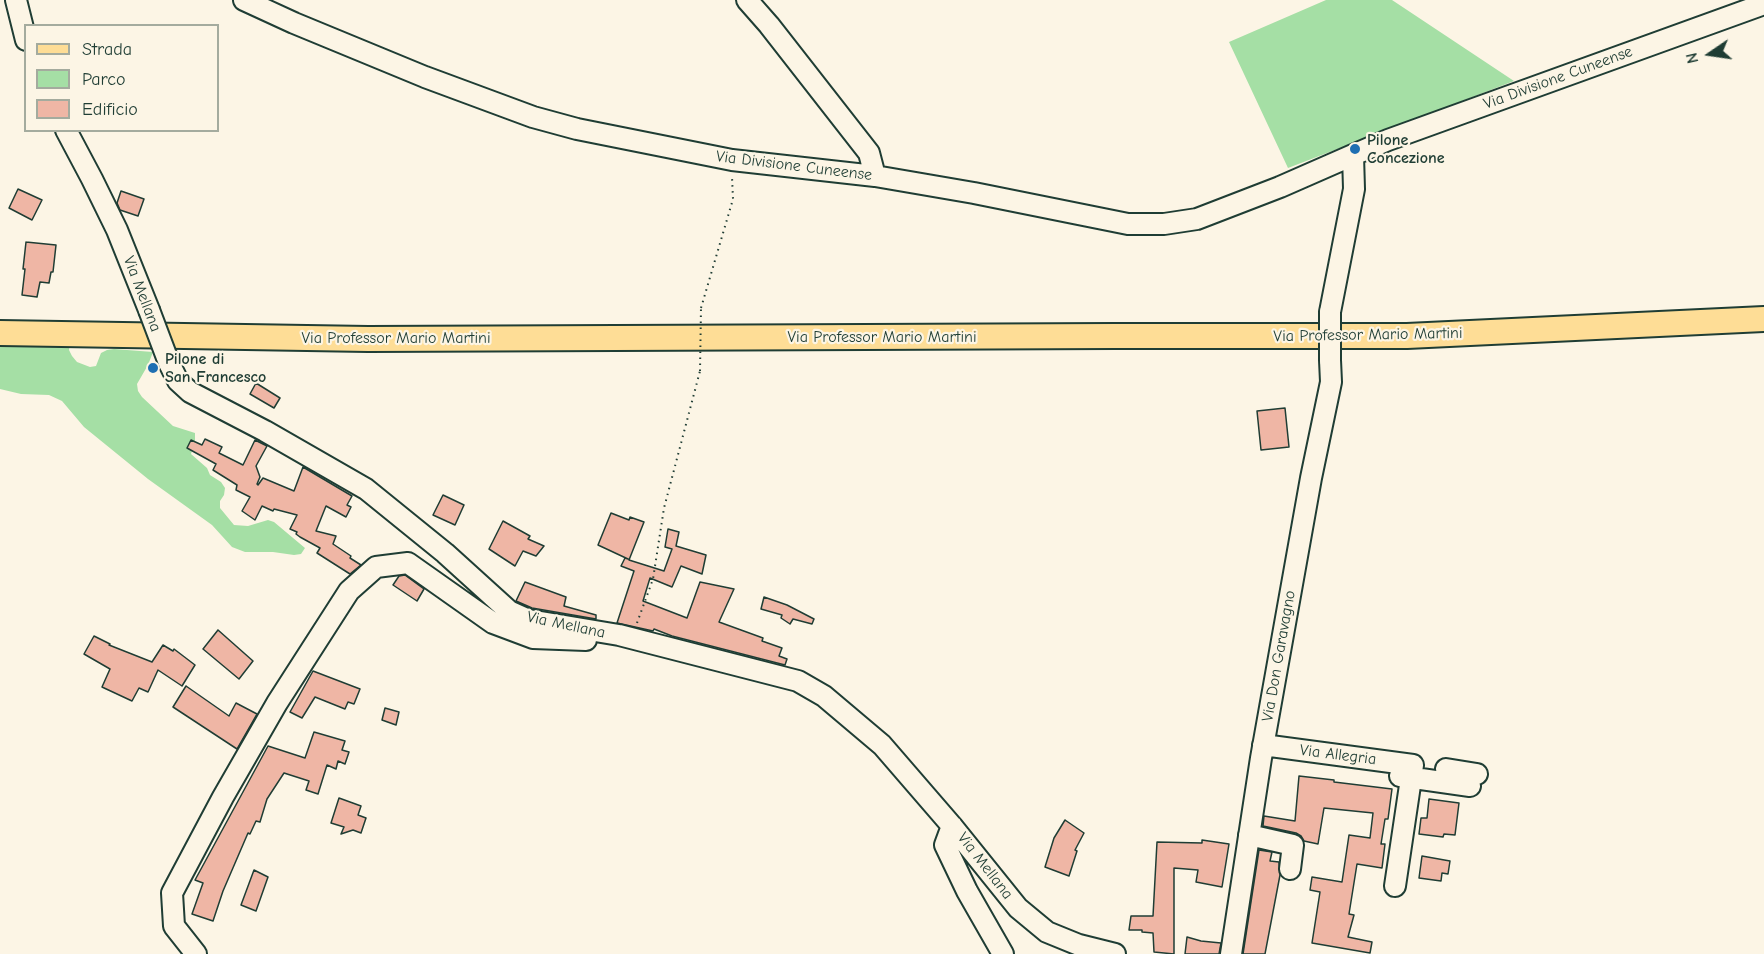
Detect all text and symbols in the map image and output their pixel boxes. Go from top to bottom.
legend [24,24,219,132]
north arrow [1680,24,1740,84]
text: Strada [82,39,132,60]
street label: Via Divisione Cuneense [1481,42,1635,114]
text: N [1683,51,1702,65]
text: Parco [82,69,125,90]
text: Edificio [82,99,138,120]
place label: Pilone Concezione [1367,130,1445,168]
marker: Pilone Concezione [1348,142,1362,156]
street label: Via Divisione Cuneense [715,147,873,185]
street label: Via Mellana [119,253,165,335]
street label: Via Professor Mario Martini [1273,324,1463,346]
street label: Via Professor Mario Martini [787,327,977,347]
street label: Via Professor Mario Martini [301,328,491,348]
place label: Pilone di San Francesco [165,349,266,387]
marker: Pilone di San Francesco [146,361,160,375]
street label: Via Don Garavagno [1258,589,1300,723]
street label: Via Mellana [525,607,607,643]
street label: Via Allegria [1299,741,1377,769]
street label: Via Mellana [953,829,1017,903]

